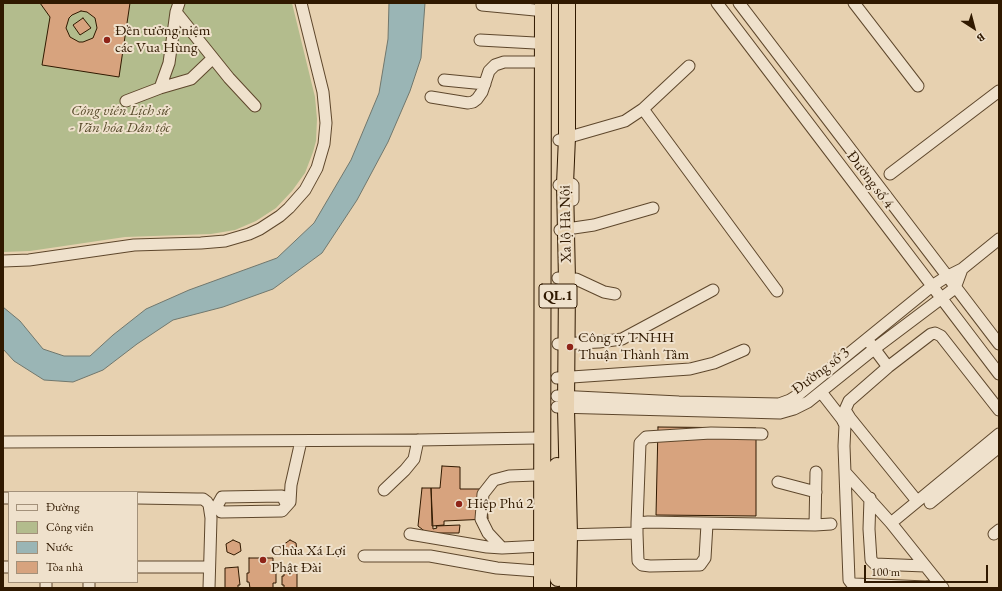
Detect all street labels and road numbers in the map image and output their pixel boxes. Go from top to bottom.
street label: Đường số 4 [843,148,897,212]
street label: Xa lộ Hà Nội [556,185,576,263]
road number: QL.1 [539,284,577,308]
street label: Đường số 3 [789,344,853,398]

